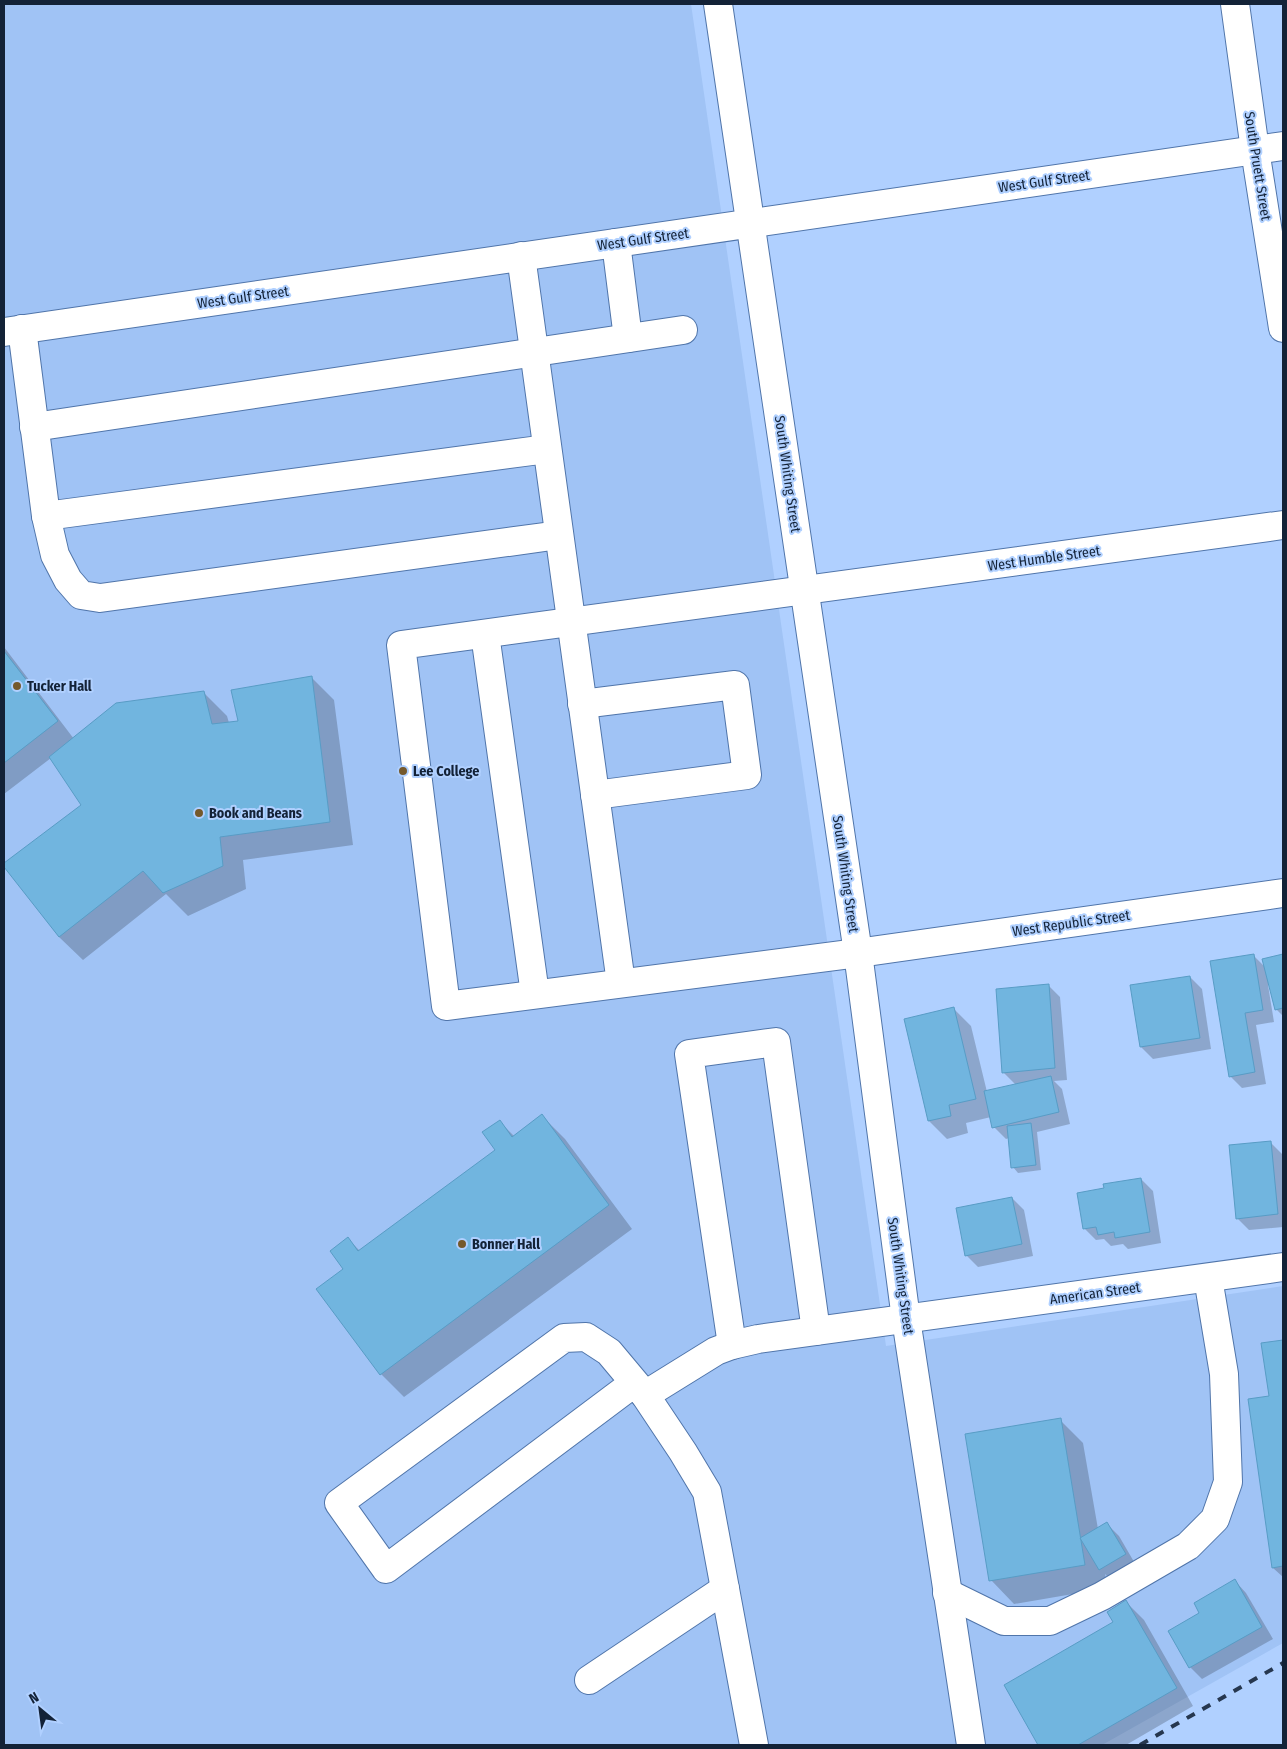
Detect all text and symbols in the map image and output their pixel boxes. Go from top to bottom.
street label: South Pruett Street [1241,110,1275,222]
street label: West Gulf Street [997,167,1091,196]
street label: West Gulf Street [596,225,690,254]
street label: West Gulf Street [196,283,290,312]
street label: South Whiting Street [771,414,804,534]
street label: West Humble Street [987,542,1102,575]
place label: Tucker Hall [27,678,92,695]
marker: Tucker Hall [11,680,23,692]
place label: Lee College [413,763,479,780]
marker: Lee College [397,765,409,777]
place label: Book and Beans [209,805,302,822]
marker: Book and Beans [193,807,205,819]
street label: South Whiting Street [829,814,862,934]
street label: West Republic Street [1011,907,1131,940]
street label: South Whiting Street [884,1216,917,1336]
place label: Bonner Hall [472,1236,540,1253]
marker: Bonner Hall [456,1238,468,1250]
street label: American Street [1049,1279,1142,1308]
north arrow [15,1684,65,1734]
text: N [26,1689,42,1708]

